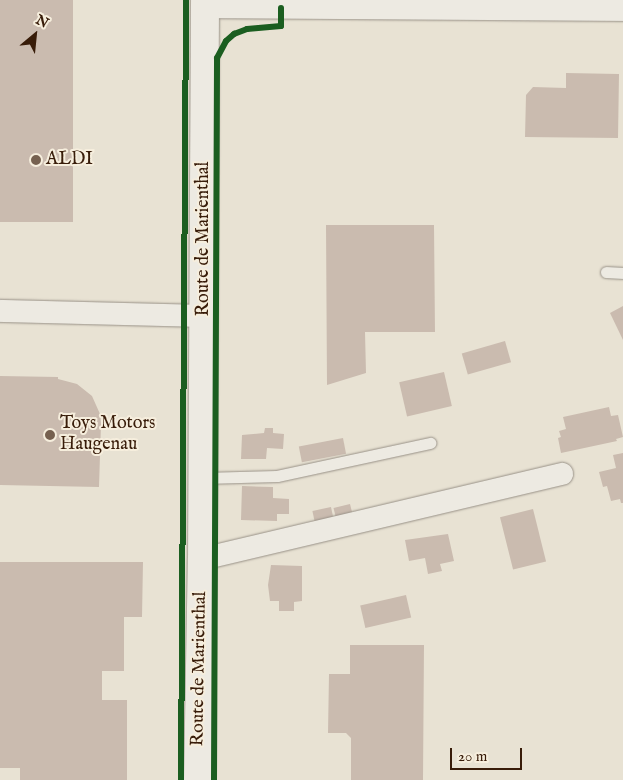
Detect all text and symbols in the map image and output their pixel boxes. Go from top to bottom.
north arrow [10,10,60,60]
text: N [32,11,52,33]
place label: ALDI [46,149,93,171]
marker: ALDI [30,154,42,166]
street label: Route de Marienthal [193,161,215,317]
place label: Toys Motors Haugenau [60,414,155,456]
marker: Toys Motors Haugenau [44,429,56,441]
street label: Route de Marienthal [188,591,212,747]
scale bar [453,738,526,770]
text: 20 m [458,747,487,766]

